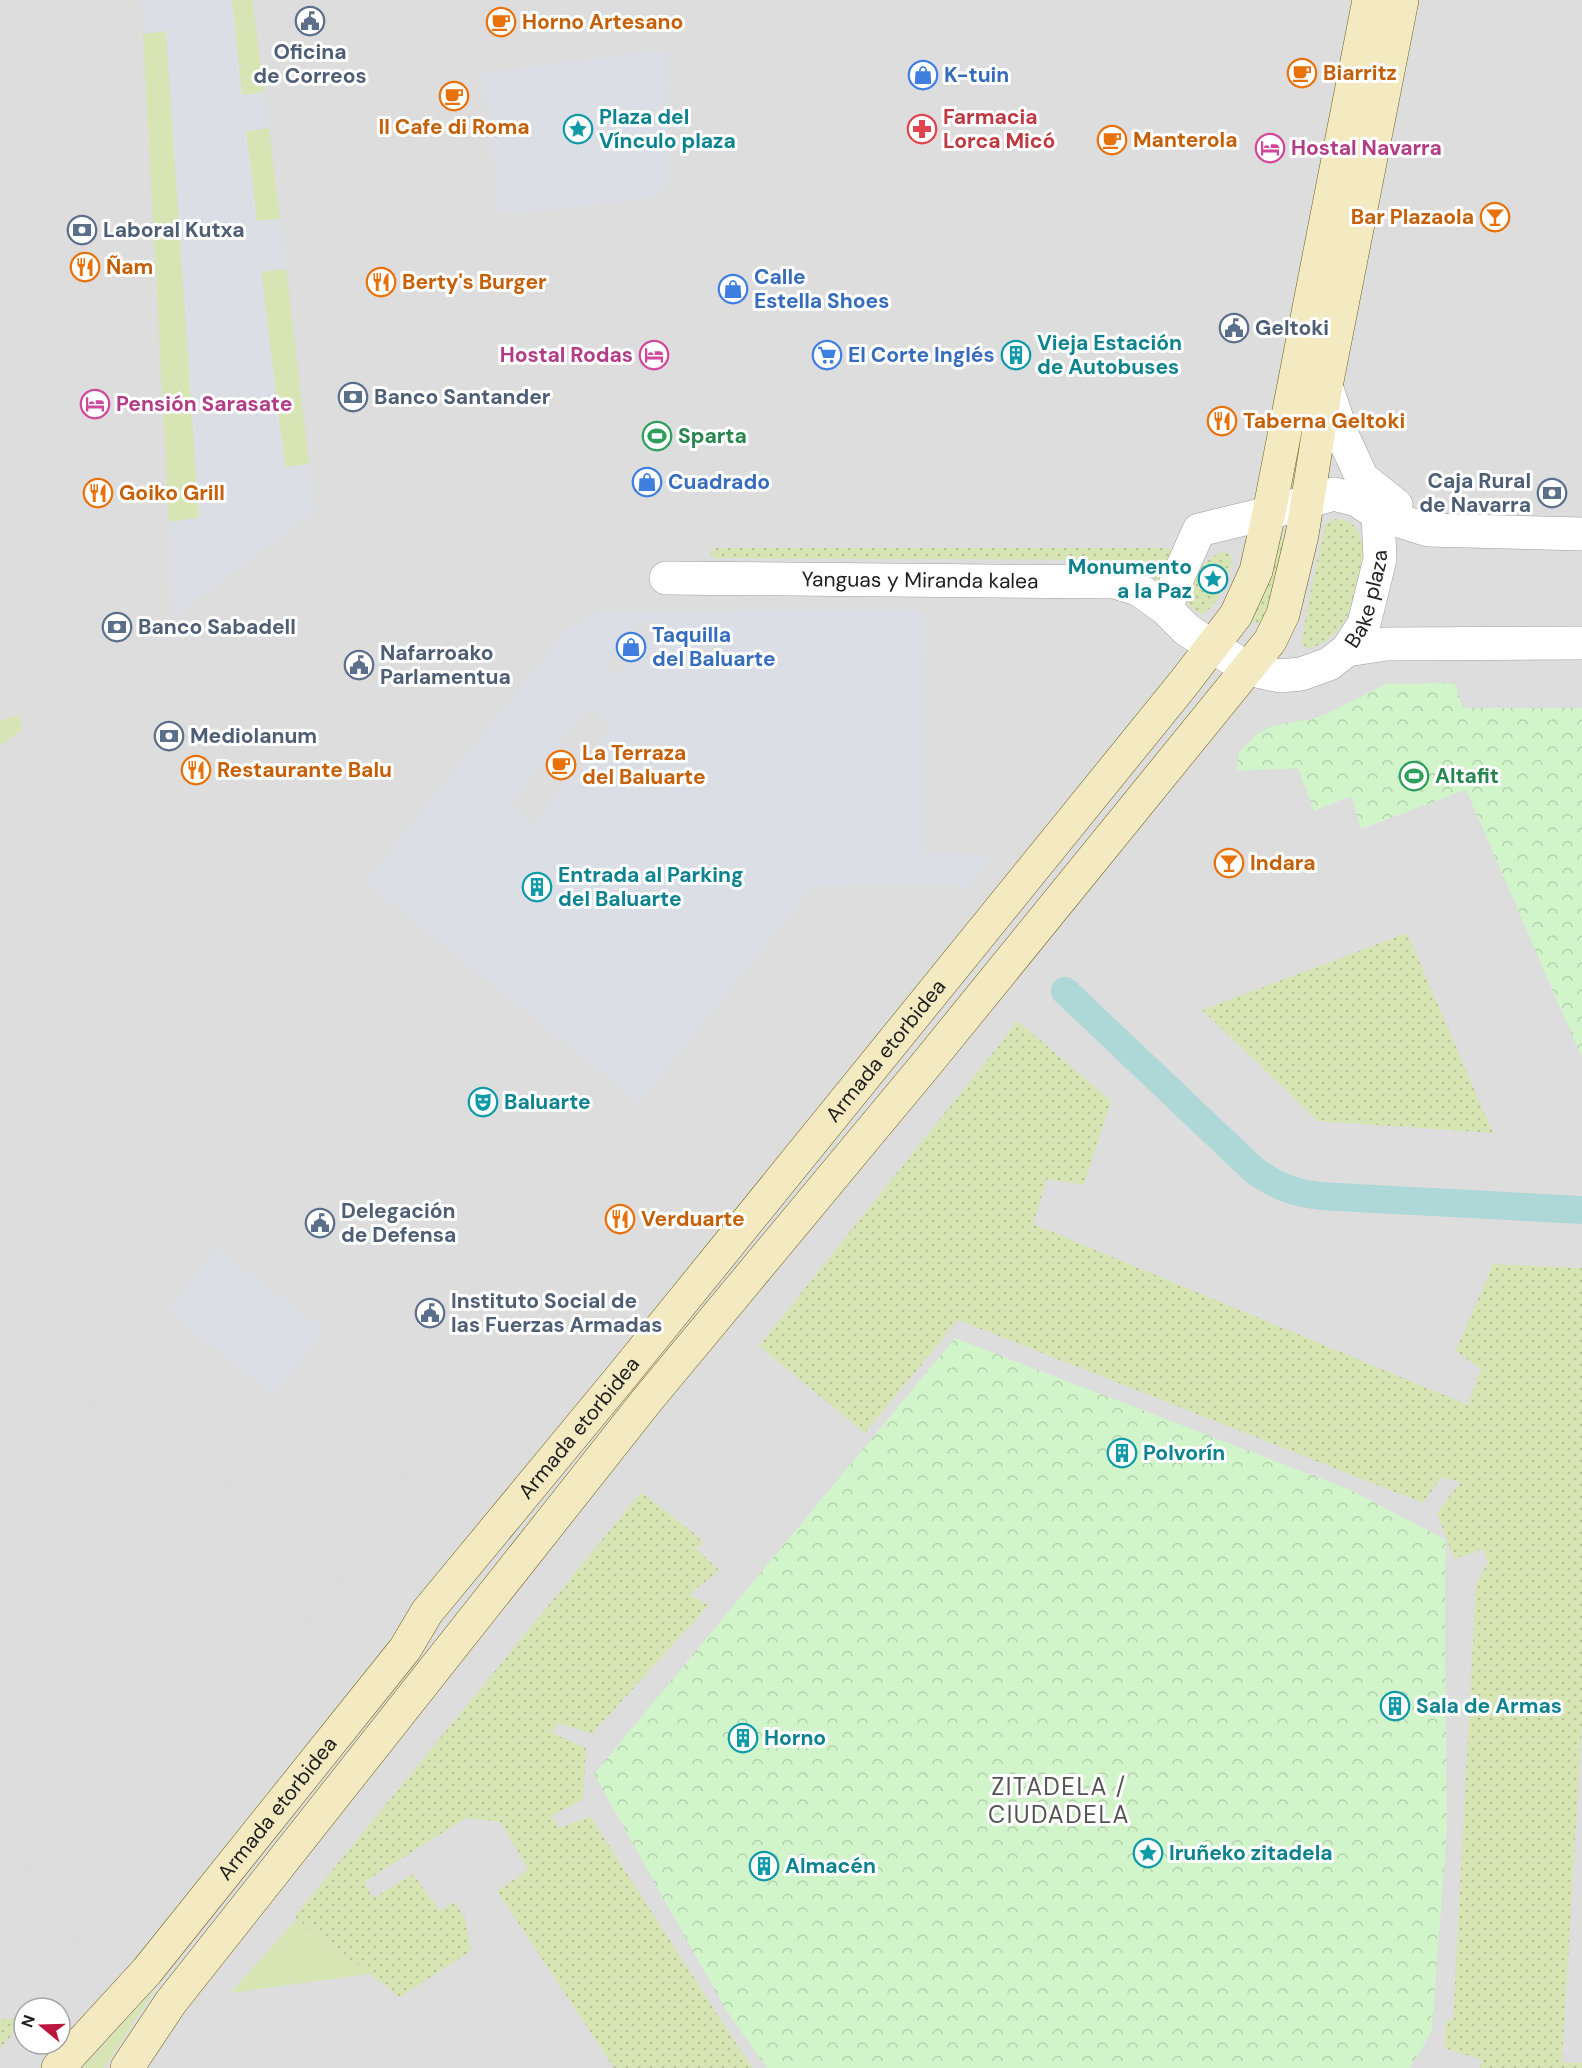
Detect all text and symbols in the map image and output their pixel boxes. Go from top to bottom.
public building icon: Oficina de Correos [294,5,326,37]
cafe icon: Horno Artesano [485,6,517,38]
place label: Horno Artesano [522,8,683,36]
place label: Oficina de Correos [253,38,367,90]
cafe icon: Biarritz [1286,57,1318,89]
shop icon: K-tuin [907,59,939,91]
place label: Biarritz [1323,59,1397,87]
place label: K-tuin [944,61,1009,89]
cafe icon: Il Cafe di Roma [438,80,470,112]
place label: Plaza del Vínculo plaza [599,103,736,155]
place label: Farmacia Lorca Micó [943,103,1055,155]
place label: Il Cafe di Roma [379,113,529,141]
place icon: Plaza del Vínculo plaza [562,113,594,145]
pharmacy icon: Farmacia Lorca Micó [906,113,938,145]
cafe icon: Manterola [1096,124,1128,156]
place label: Manterola [1133,126,1237,154]
hotel icon: Hostal Navarra [1254,132,1286,164]
place label: Hostal Navarra [1291,134,1442,162]
bar icon: Bar Plazaola [1479,201,1511,233]
place label: Bar Plazaola [1351,203,1474,231]
bank icon: Laboral Kutxa [66,214,98,246]
place label: Laboral Kutxa [103,216,245,244]
restaurant icon: Ñam [69,251,101,283]
place label: Ñam [106,253,153,281]
place label: Calle Estella Shoes [754,263,889,315]
restaurant icon: Berty's Burger [365,266,397,298]
place label: Berty's Burger [402,268,547,296]
shop icon: Calle Estella Shoes [717,273,749,305]
public building icon: Geltoki [1218,312,1250,344]
place label: Geltoki [1255,314,1329,342]
place label: Vieja Estación de Autobuses [1037,329,1182,381]
hotel icon: Hostal Rodas [638,339,670,371]
supermarket icon: El Corte Inglés [811,339,843,371]
building icon: Vieja Estación de Autobuses [1000,339,1032,371]
place label: Hostal Rodas [500,341,633,369]
place label: El Corte Inglés [848,341,995,369]
bank icon: Banco Santander [337,381,369,413]
place label: Banco Santander [374,383,551,411]
hotel icon: Pensión Sarasate [79,388,111,420]
place label: Pensión Sarasate [116,390,292,418]
restaurant icon: Taberna Geltoki [1206,405,1238,437]
place label: Taberna Geltoki [1243,407,1405,435]
sports icon: Sparta [641,420,673,452]
place label: Sparta [678,422,747,450]
shop icon: Cuadrado [631,466,663,498]
place label: Caja Rural de Navarra [1419,467,1531,519]
place label: Cuadrado [668,468,770,496]
restaurant icon: Goiko Grill [82,477,114,509]
bank icon: Caja Rural de Navarra [1536,477,1568,509]
place label: Goiko Grill [119,479,225,507]
street label: Bake plaza [1338,549,1394,653]
place label: Monumento a la Paz [1068,553,1192,605]
place icon: Monumento a la Paz [1197,563,1229,595]
street label: Yanguas y Miranda kalea [801,565,1039,595]
bank icon: Banco Sabadell [101,611,133,643]
place label: Banco Sabadell [138,613,296,641]
place label: Taquilla del Baluarte [652,621,776,673]
shop icon: Taquilla del Baluarte [615,631,647,663]
place label: Nafarroako Parlamentua [380,639,511,691]
public building icon: Nafarroako Parlamentua [343,649,375,681]
bank icon: Mediolanum [153,720,185,752]
place label: Mediolanum [190,722,317,750]
place label: La Terraza del Baluarte [582,739,706,791]
cafe icon: La Terraza del Baluarte [545,749,577,781]
restaurant icon: Restaurante Balu [180,754,212,786]
place label: Restaurante Balu [217,756,392,784]
sports icon: Altafit [1398,760,1430,792]
place label: Altafit [1435,762,1499,790]
bar icon: Indara [1213,847,1245,879]
place label: Indara [1250,849,1316,877]
place label: Entrada al Parking del Baluarte [558,861,744,913]
building icon: Entrada al Parking del Baluarte [521,871,553,903]
street label: Armada etorbidea [819,973,952,1128]
theatre icon: Baluarte [467,1086,499,1118]
place label: Baluarte [504,1088,591,1116]
place label: Delegación de Defensa [341,1197,456,1249]
restaurant icon: Verduarte [604,1203,636,1235]
place label: Verduarte [641,1205,745,1233]
public building icon: Delegación de Defensa [304,1207,336,1239]
place label: Instituto Social de las Fuerzas Armadas [451,1287,662,1339]
public building icon: Instituto Social de las Fuerzas Armadas [414,1297,446,1329]
street label: Armada etorbidea [512,1351,646,1505]
building icon: Polvorín [1106,1437,1138,1469]
place label: Polvorín [1143,1439,1225,1467]
building icon: Sala de Armas [1379,1690,1411,1722]
place label: Sala de Armas [1416,1692,1562,1720]
building icon: Horno [727,1722,759,1754]
place label: Horno [764,1724,826,1752]
street label: Armada etorbidea [211,1731,343,1886]
district label: ZITADELA / CIUDADELA [988,1771,1130,1830]
place icon: Iruñeko zitadela [1132,1837,1164,1869]
place label: Iruñeko zitadela [1169,1839,1333,1867]
building icon: Almacén [748,1850,780,1882]
place label: Almacén [785,1852,876,1880]
north arrow [12,1996,72,2056]
text: N [16,2012,40,2030]

